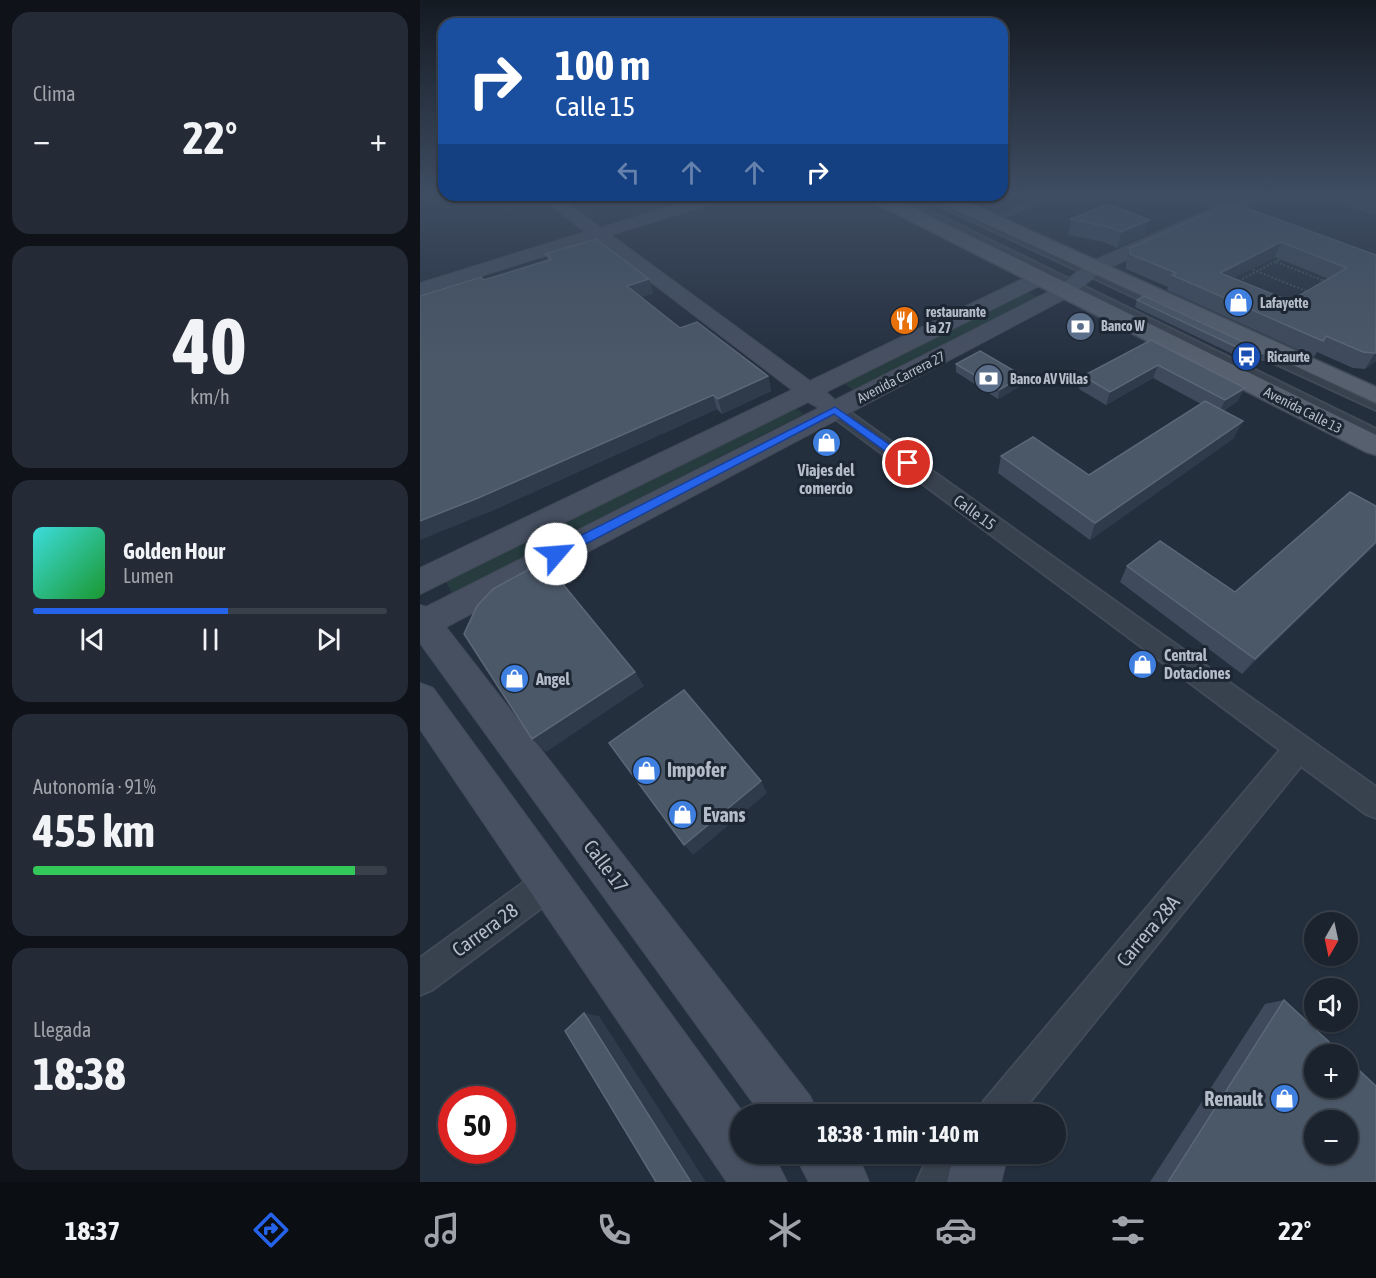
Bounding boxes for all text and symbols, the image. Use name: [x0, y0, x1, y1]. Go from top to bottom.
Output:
text: 100 m: [555, 41, 650, 89]
icon: right: [456, 42, 534, 120]
text: Clima: [33, 82, 76, 105]
text: Calle 15: [555, 91, 635, 122]
text: 22°: [183, 112, 237, 164]
text: −: [33, 120, 50, 158]
text: +: [370, 120, 387, 158]
icon: left: [612, 156, 645, 189]
icon: ahead: [675, 156, 708, 189]
icon: ahead: [738, 156, 771, 189]
icon: right: [801, 156, 834, 189]
shop icon: Lafayette: [1223, 287, 1255, 319]
place label: Lafayette: [1260, 295, 1309, 311]
text: 40: [173, 301, 247, 391]
restaurant icon: restaurante la 27: [889, 304, 921, 336]
place label: restaurante la 27: [926, 304, 986, 336]
bank icon: Banco W: [1064, 310, 1096, 342]
place label: Banco W: [1101, 318, 1146, 334]
bus stop icon: Ricaurte: [1230, 341, 1262, 373]
street label: Avenida Carrera 27: [854, 348, 948, 406]
place label: Ricaurte: [1267, 349, 1310, 365]
bank icon: Banco AV Villas: [973, 363, 1005, 395]
place label: Banco AV Villas: [1010, 371, 1088, 387]
street label: Avenida Calle 13: [1261, 383, 1345, 437]
text: km/h: [190, 385, 230, 408]
shop icon: Viajes del comercio: [810, 426, 842, 458]
pin: [882, 437, 933, 488]
icon: arrive: [891, 446, 924, 479]
place label: Viajes del comercio: [797, 461, 855, 497]
street label: Calle 15: [951, 491, 999, 533]
position arrow: [524, 522, 588, 586]
text: Golden Hour: [123, 538, 225, 564]
text: Lumen: [123, 564, 174, 587]
icon: previous: [76, 623, 109, 656]
icon: pause: [194, 623, 227, 656]
icon: next: [312, 623, 345, 656]
place label: Central Dotaciones: [1164, 646, 1231, 682]
shop icon: Central Dotaciones: [1127, 648, 1159, 680]
shop icon: Angel: [499, 663, 531, 695]
place label: Angel: [535, 670, 570, 688]
shop icon: Impofer: [630, 754, 662, 786]
place label: Impofer: [667, 758, 727, 781]
text: Autonomía · 91%: [33, 775, 156, 798]
shop icon: Evans: [666, 799, 698, 831]
place label: Evans: [703, 803, 746, 826]
text: 455 km: [33, 805, 155, 857]
street label: Calle 17: [579, 835, 633, 896]
street label: Carrera 28A: [1111, 890, 1184, 971]
street label: Carrera 28: [447, 898, 522, 961]
north arrow: [1304, 912, 1358, 966]
map controls: [1304, 912, 1358, 1164]
button: sound: [1304, 978, 1358, 1032]
text: Llegada: [33, 1018, 91, 1041]
button: +: [1304, 1044, 1358, 1098]
text: 18:38: [33, 1048, 126, 1100]
shop icon: Renault: [1268, 1083, 1300, 1115]
speed limit sign: 50: [438, 1086, 516, 1164]
place label: Renault: [1204, 1087, 1263, 1110]
button: −: [1304, 1110, 1358, 1164]
text: 18:38 · 1 min · 140 m: [817, 1121, 979, 1147]
icon: directions: [250, 1209, 292, 1251]
icon: music: [421, 1209, 463, 1251]
icon: phone: [593, 1209, 635, 1251]
icon: climate: [764, 1209, 806, 1251]
icon: car: [935, 1209, 977, 1251]
icon: filters: [1107, 1209, 1149, 1251]
text: 18:37: [65, 1215, 120, 1246]
text: 22°: [1278, 1215, 1311, 1246]

